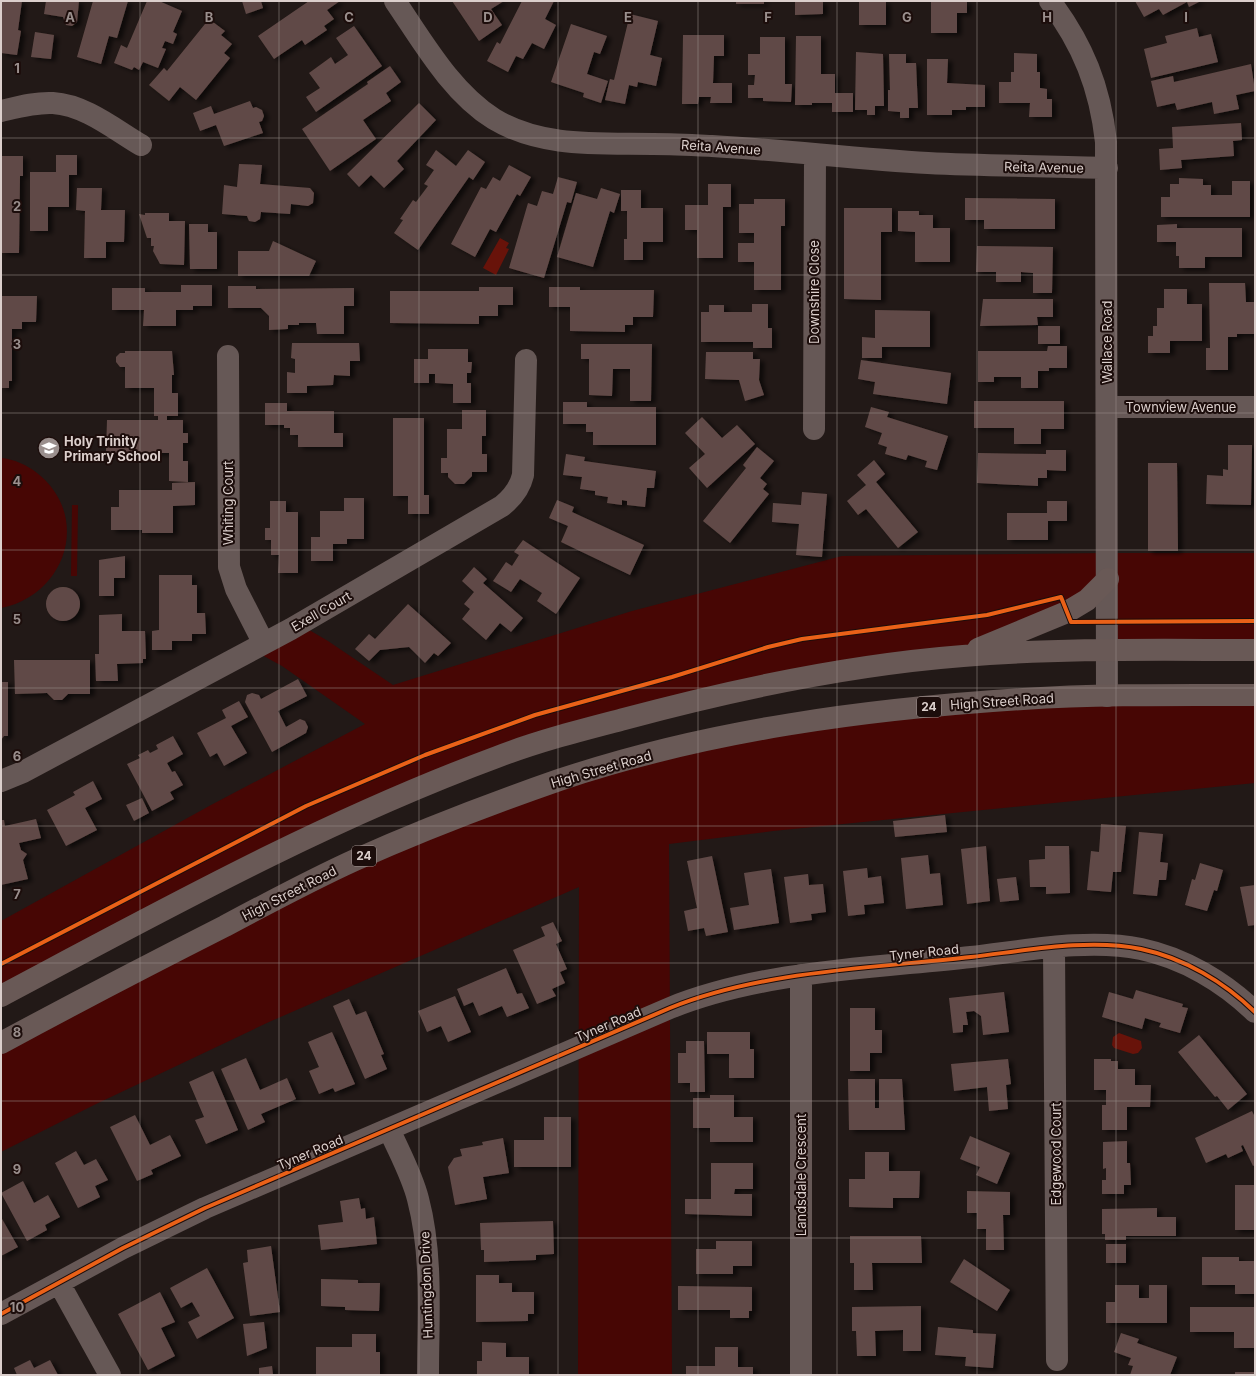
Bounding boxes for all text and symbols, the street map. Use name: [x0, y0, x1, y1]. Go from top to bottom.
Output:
text: A: [65, 9, 75, 25]
text: B: [205, 9, 214, 25]
text: C: [344, 9, 354, 25]
text: D: [483, 9, 493, 25]
text: E: [624, 9, 632, 25]
text: F: [764, 9, 772, 25]
text: G: [902, 9, 912, 25]
text: H: [1042, 9, 1052, 25]
text: I: [1184, 9, 1188, 25]
text: 1: [14, 60, 20, 76]
street label: Reita Avenue: [681, 136, 761, 158]
street label: Reita Avenue: [1004, 158, 1084, 176]
text: 2: [13, 198, 21, 214]
street label: Downshire Close: [806, 240, 822, 344]
street label: Wallace Road: [1099, 300, 1115, 384]
text: 3: [13, 336, 21, 352]
street label: Townview Avenue: [1126, 399, 1236, 415]
place label: Holy Trinity Primary School: [64, 433, 161, 464]
school or university icon: Holy Trinity Primary School: [36, 435, 62, 461]
street label: Whiting Court: [220, 461, 236, 545]
text: 4: [13, 473, 22, 489]
street label: Exell Court: [288, 587, 354, 635]
text: 5: [13, 611, 21, 627]
street label: High Street Road: [950, 689, 1054, 713]
road number: 24: [917, 697, 941, 717]
street label: High Street Road: [549, 747, 653, 791]
text: 6: [13, 748, 21, 764]
road number: 24: [352, 846, 376, 866]
street label: High Street Road: [239, 862, 339, 924]
text: 7: [13, 886, 21, 902]
street label: Tyner Road: [888, 940, 960, 964]
street label: Tyner Road: [573, 1003, 643, 1045]
text: 8: [13, 1024, 21, 1040]
street label: Edgewood Court: [1048, 1102, 1064, 1206]
street label: Landsdale Crescent: [793, 1114, 809, 1236]
street label: Tyner Road: [275, 1131, 345, 1173]
text: 9: [13, 1161, 21, 1177]
street label: Huntingdon Drive: [416, 1231, 436, 1339]
text: 10: [10, 1299, 24, 1315]

